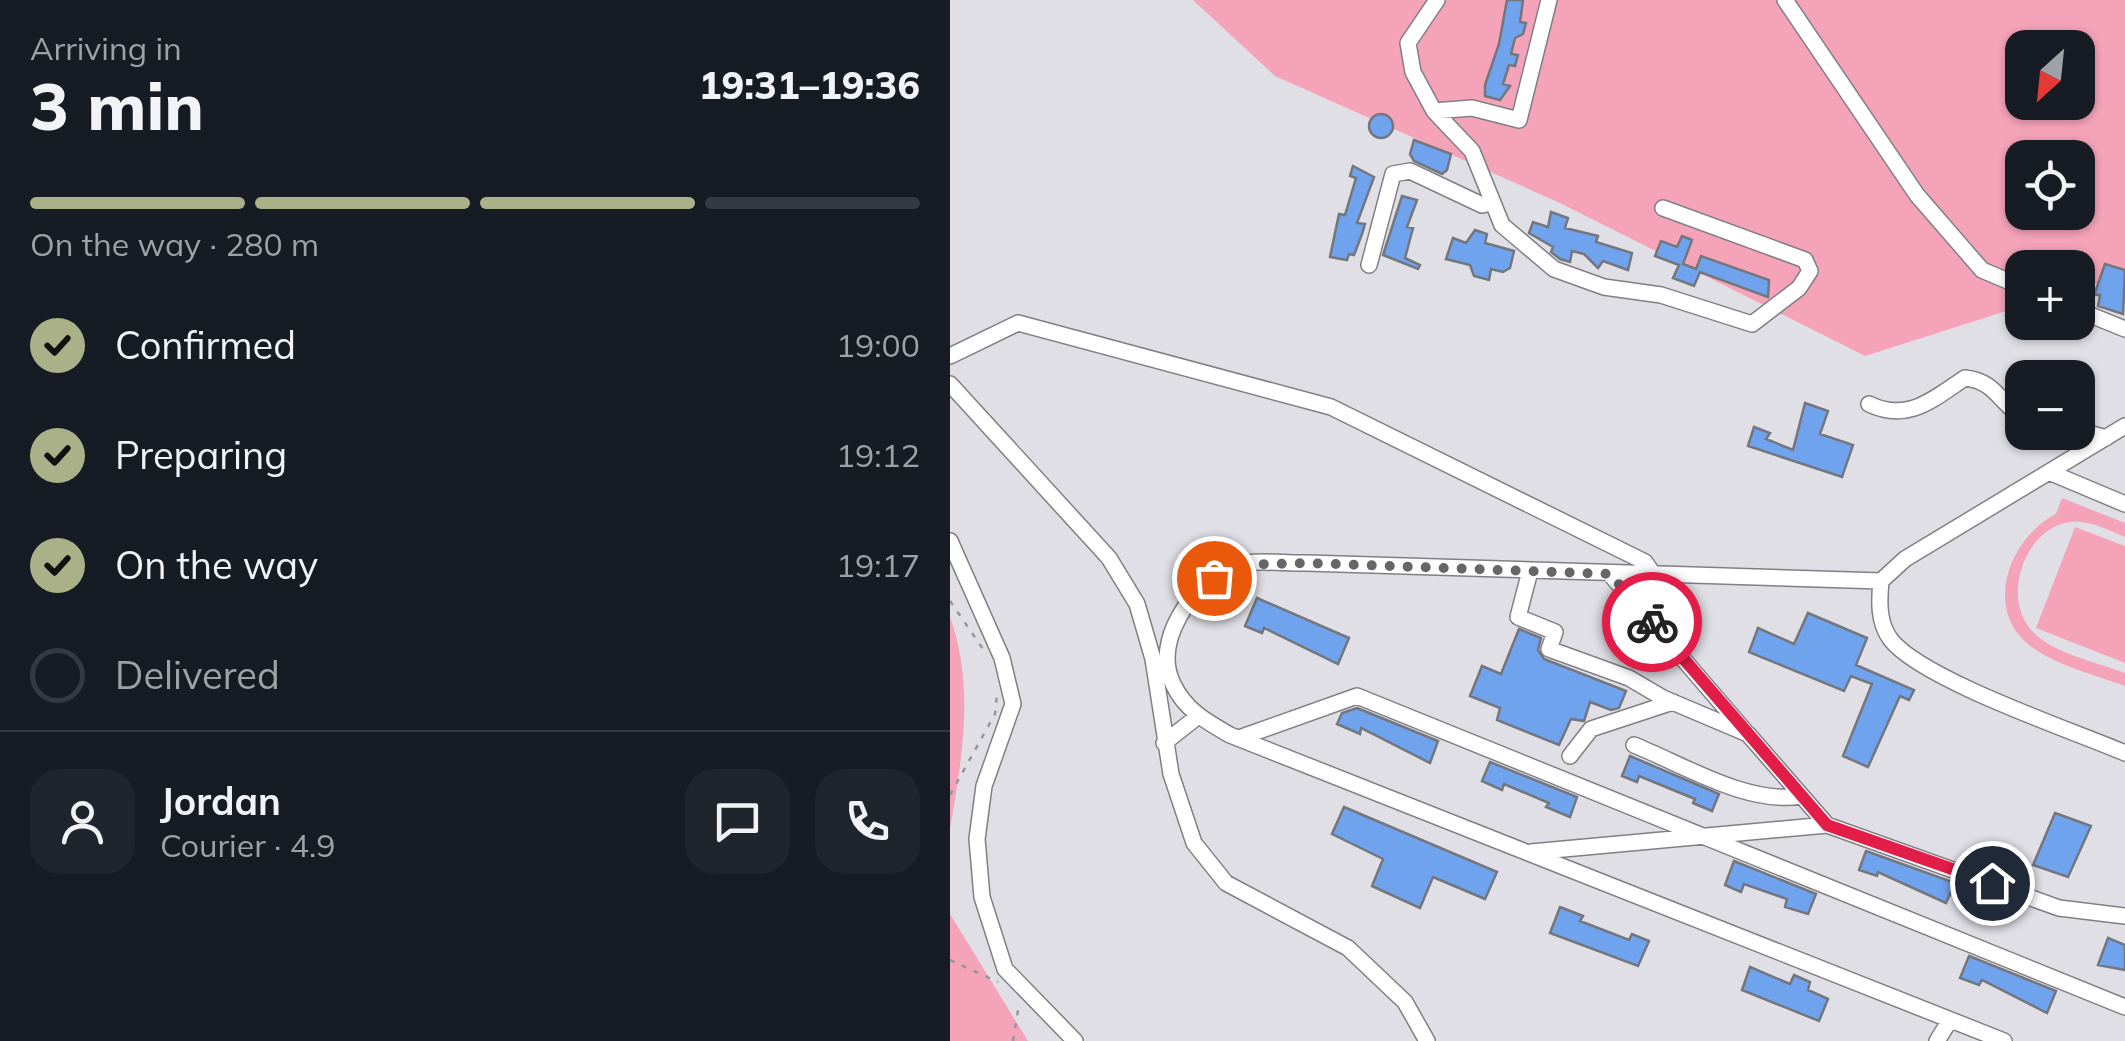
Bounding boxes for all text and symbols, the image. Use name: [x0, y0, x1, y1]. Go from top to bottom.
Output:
text: Arriving in: [30, 28, 182, 68]
north arrow: [2005, 30, 2095, 120]
map controls: [2005, 30, 2095, 450]
text: 19:31–19:36: [699, 61, 920, 109]
text: 3 min: [30, 65, 204, 146]
button: locate: [2005, 140, 2095, 230]
text: On the way · 280 m: [30, 224, 319, 264]
button: +: [2005, 250, 2095, 340]
icon: check: [30, 318, 85, 373]
text: Confirmed: [115, 321, 296, 369]
text: 19:00: [836, 325, 920, 365]
button: −: [2005, 360, 2095, 450]
icon: check: [30, 428, 85, 483]
text: Preparing: [115, 431, 287, 479]
text: 19:12: [836, 435, 920, 475]
pin: [1172, 536, 1257, 621]
icon: check: [30, 538, 85, 593]
text: On the way: [115, 541, 318, 589]
text: 19:17: [836, 545, 920, 585]
icon: bag: [1187, 551, 1242, 606]
courier: [1602, 572, 1702, 672]
icon: bike: [1625, 595, 1680, 650]
text: Delivered: [115, 651, 280, 699]
button: person: [30, 769, 135, 874]
button: chat: [685, 769, 790, 874]
button: phone: [815, 769, 920, 874]
text: Jordan: [160, 777, 281, 825]
text: Courier · 4.9: [160, 825, 336, 865]
pin: [1950, 841, 2035, 926]
icon: home: [1965, 856, 2020, 911]

